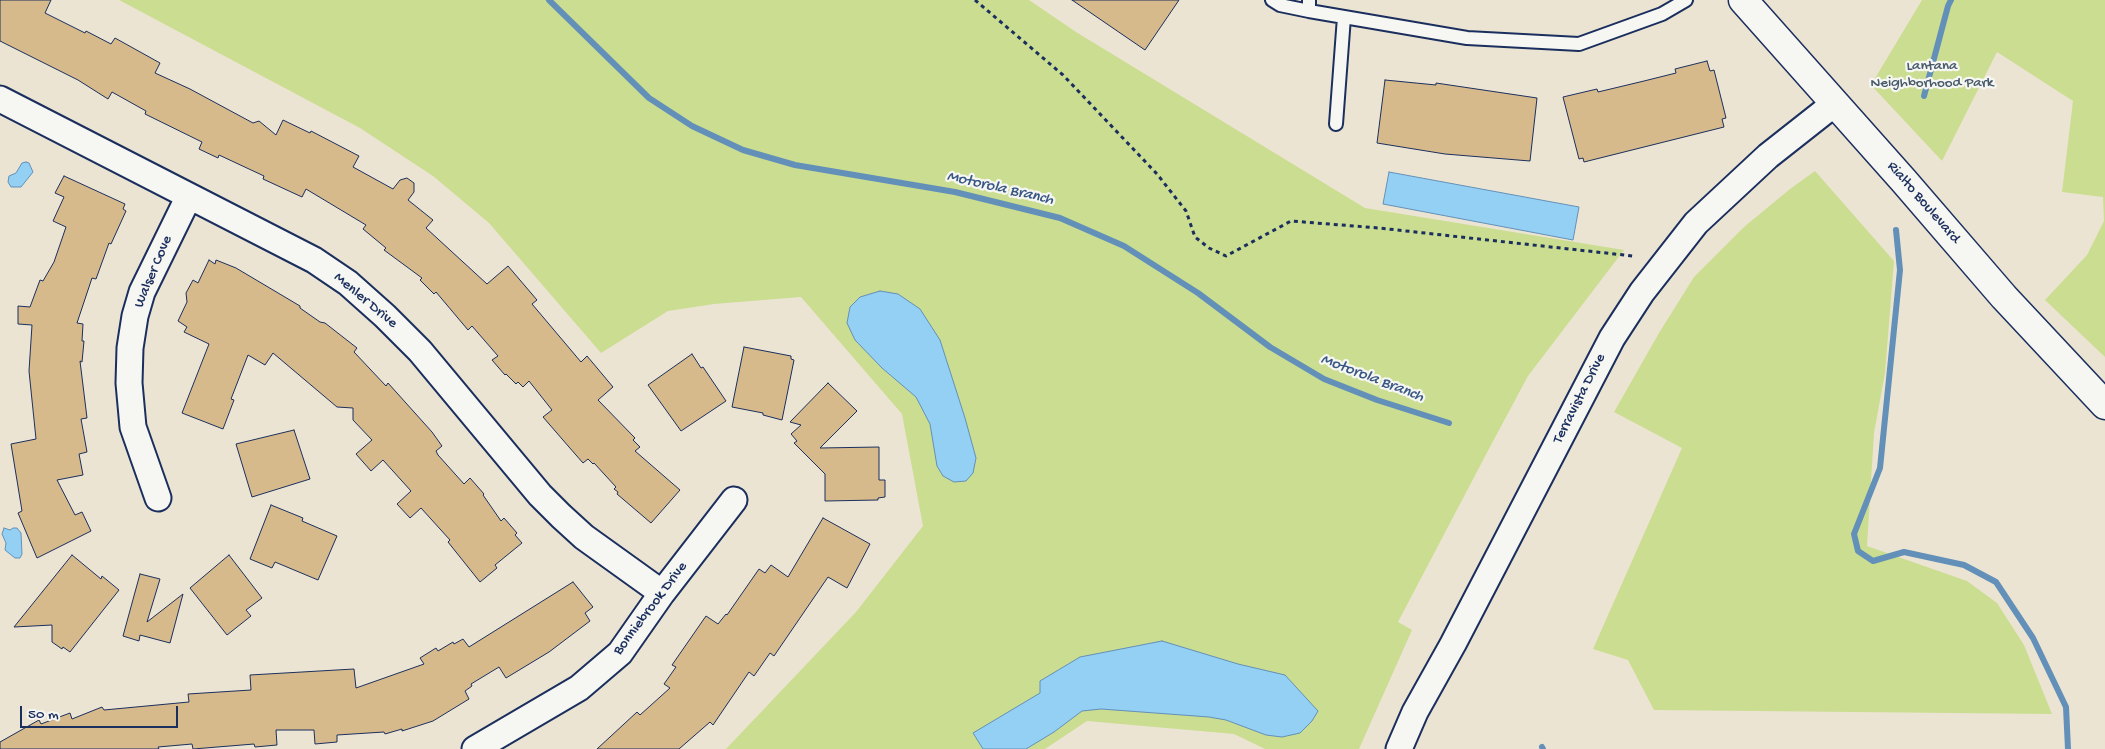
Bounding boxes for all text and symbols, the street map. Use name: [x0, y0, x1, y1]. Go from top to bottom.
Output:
park label: Lantana Neighborhood Park: [1871, 58, 1993, 93]
street label: Rialto Boulevard: [1882, 158, 1964, 248]
water label: Motorola Branch: [945, 167, 1055, 211]
street label: Walser Cove: [131, 233, 177, 311]
street label: Menler Drive: [329, 269, 401, 333]
water label: Motorola Branch: [1318, 351, 1426, 407]
street label: Terravista Drive: [1550, 351, 1610, 447]
street label: Bonniebrook Drive: [610, 559, 692, 659]
scale bar: [22, 696, 180, 728]
text: 50 m: [28, 706, 59, 724]

